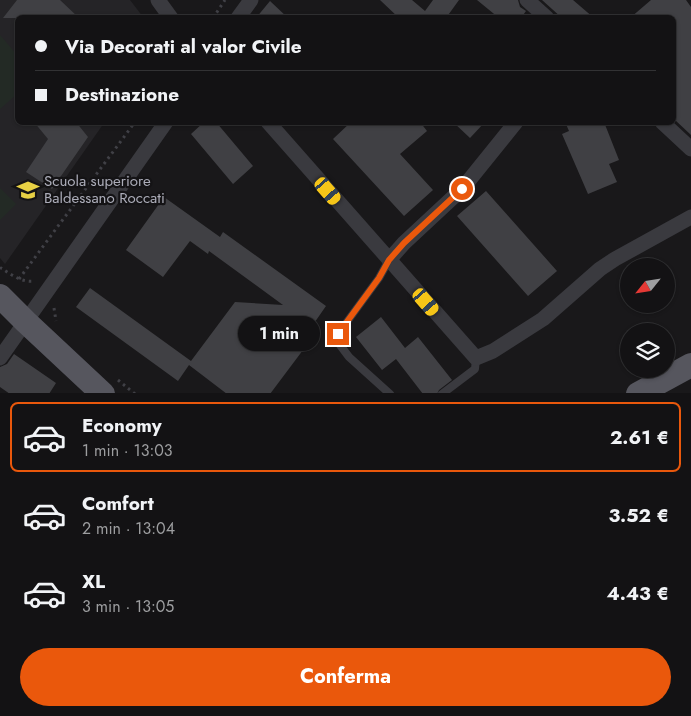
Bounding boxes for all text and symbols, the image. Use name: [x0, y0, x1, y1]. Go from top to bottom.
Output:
text: Via Decorati al valor Civile: [65, 33, 302, 60]
text: Destinazione: [65, 81, 179, 108]
place label: Scuola superiore Baldessano Roccati: [44, 170, 165, 209]
car: [312, 175, 343, 207]
school or university icon: Scuola superiore Baldessano Roccati: [15, 177, 41, 203]
route start: [451, 178, 473, 200]
north arrow: [620, 258, 675, 312]
map controls: [620, 258, 675, 378]
car: [410, 286, 441, 318]
callout: 1 min: [238, 316, 320, 352]
text: 1 min: [259, 322, 299, 345]
route end: [327, 323, 349, 345]
button: layers: [620, 323, 675, 378]
text: Economy: [82, 412, 162, 439]
icon: car: [22, 415, 67, 460]
text: 2.61 €: [610, 424, 669, 451]
text: 1 min · 13:03: [82, 439, 173, 462]
text: Comfort: [82, 490, 154, 517]
icon: car: [22, 493, 67, 538]
text: 3.52 €: [609, 502, 669, 529]
text: 2 min · 13:04: [82, 517, 175, 540]
text: XL: [82, 568, 105, 595]
icon: car: [22, 571, 67, 616]
text: 4.43 €: [606, 580, 669, 607]
text: 3 min · 13:05: [82, 595, 174, 618]
button: Conferma: [20, 648, 671, 706]

